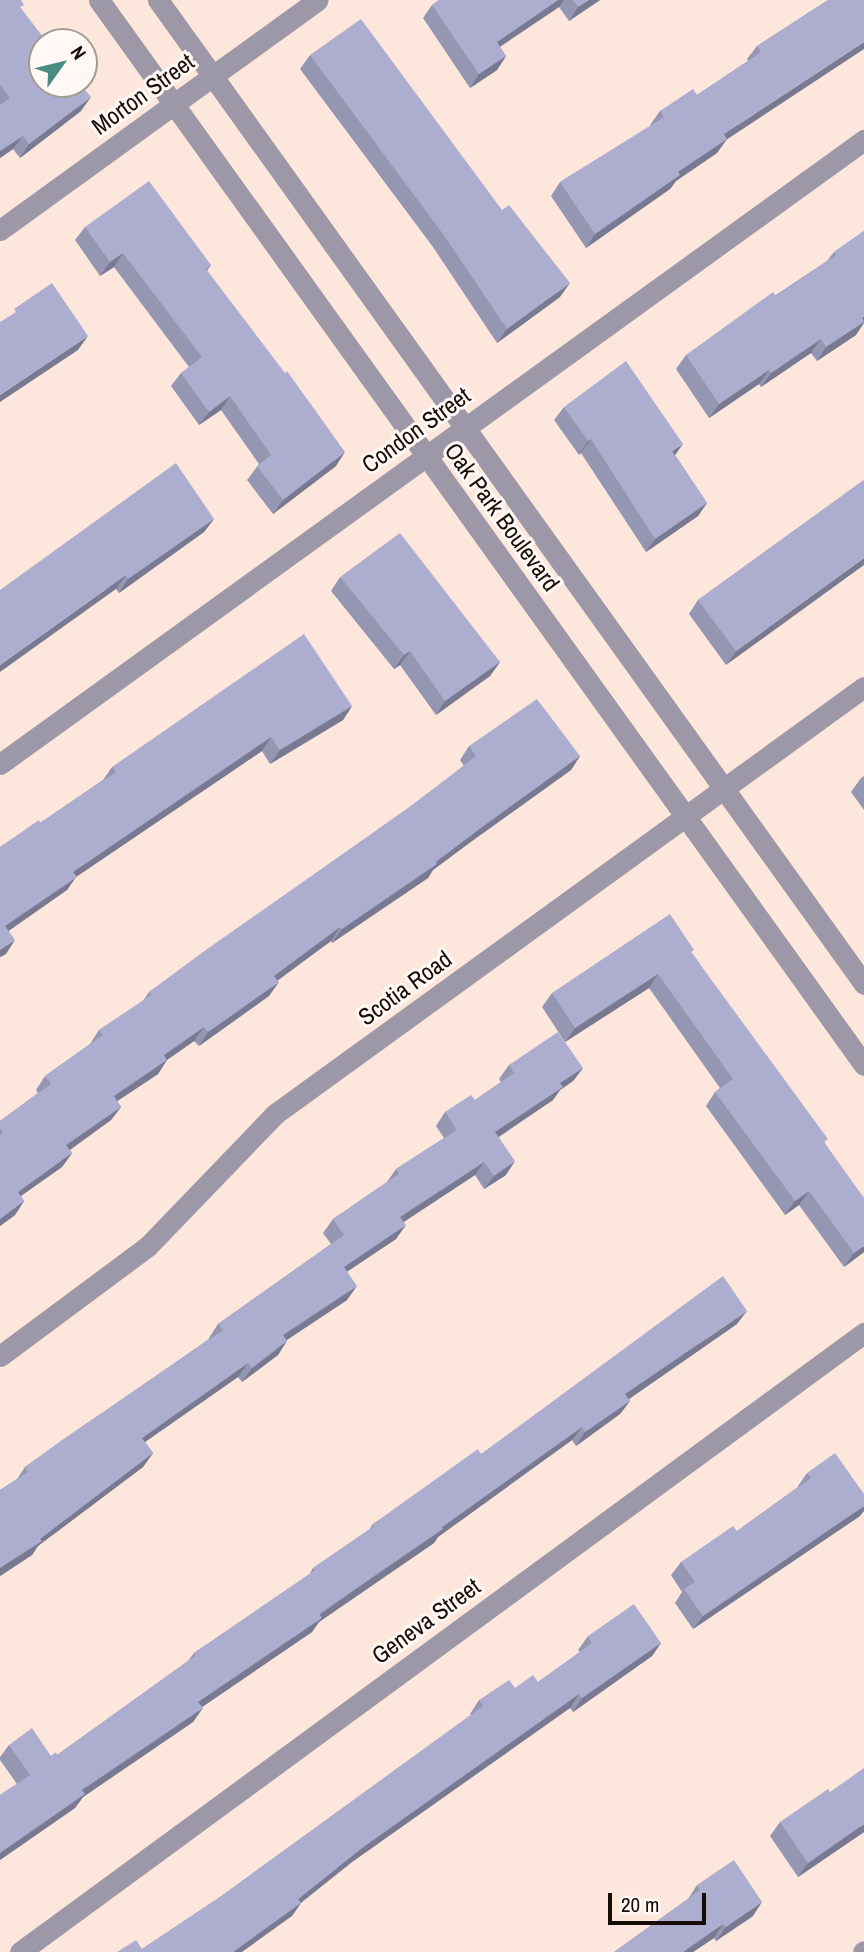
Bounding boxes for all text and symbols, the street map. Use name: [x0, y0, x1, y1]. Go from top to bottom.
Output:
north arrow: [28, 28, 98, 98]
text: N: [65, 40, 93, 64]
street label: Morton Street: [86, 47, 200, 141]
street label: Condon Street: [356, 381, 476, 479]
street label: Oak Park Boulevard: [439, 437, 565, 597]
street label: Scotia Road: [353, 945, 457, 1031]
street label: Geneva Street: [366, 1572, 486, 1670]
scale bar: [612, 1878, 710, 1922]
text: 20 m: [621, 1890, 659, 1919]

